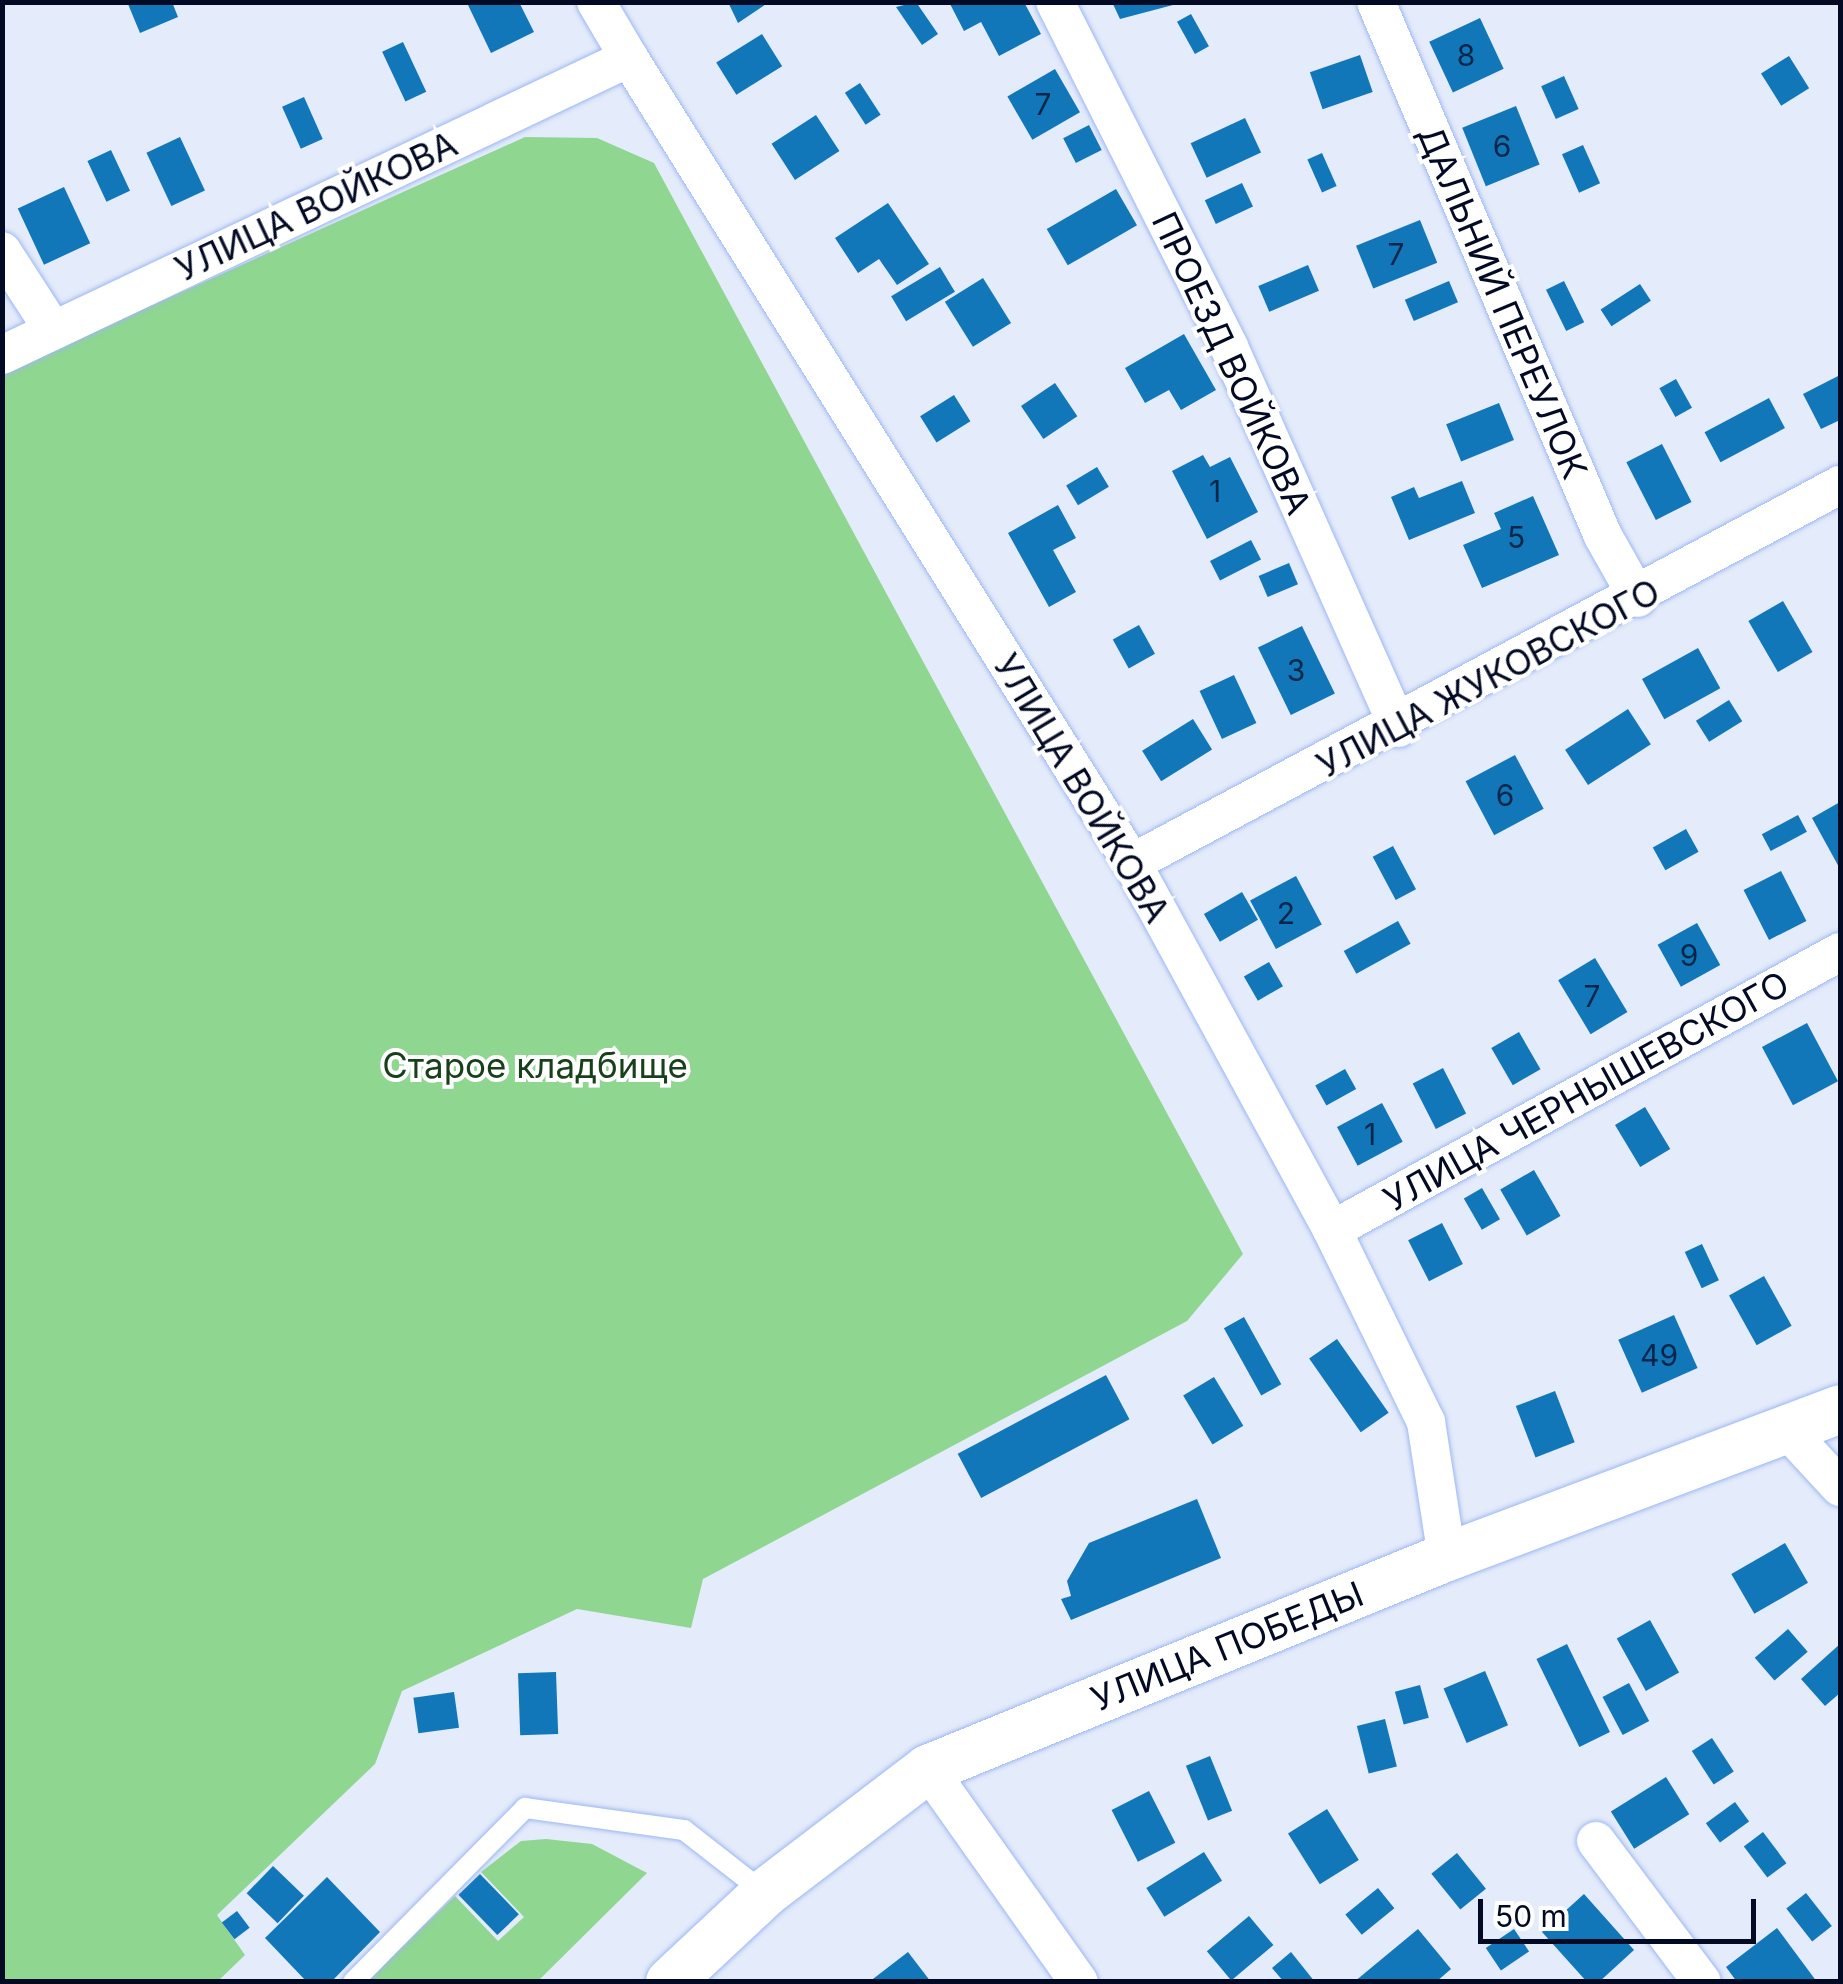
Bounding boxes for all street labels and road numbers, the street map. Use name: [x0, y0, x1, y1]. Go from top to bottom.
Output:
street label: ДАЛЬНИЙ ПЕРЕУЛОК: [1410, 119, 1596, 485]
street label: УЛИЦА ВОЙКОВА: [168, 122, 464, 290]
street label: ПРОЕЗД ВОЙКОВА: [1144, 205, 1320, 521]
street label: УЛИЦА ЖУКОВСКОГО: [1310, 570, 1666, 786]
street label: УЛИЦА ВОЙКОВА: [985, 646, 1179, 930]
street label: УЛИЦА ЧЕРНЫШЕВСКОГО: [1376, 962, 1796, 1220]
street label: УЛИЦА ПОБЕДЫ: [1085, 1572, 1369, 1720]

